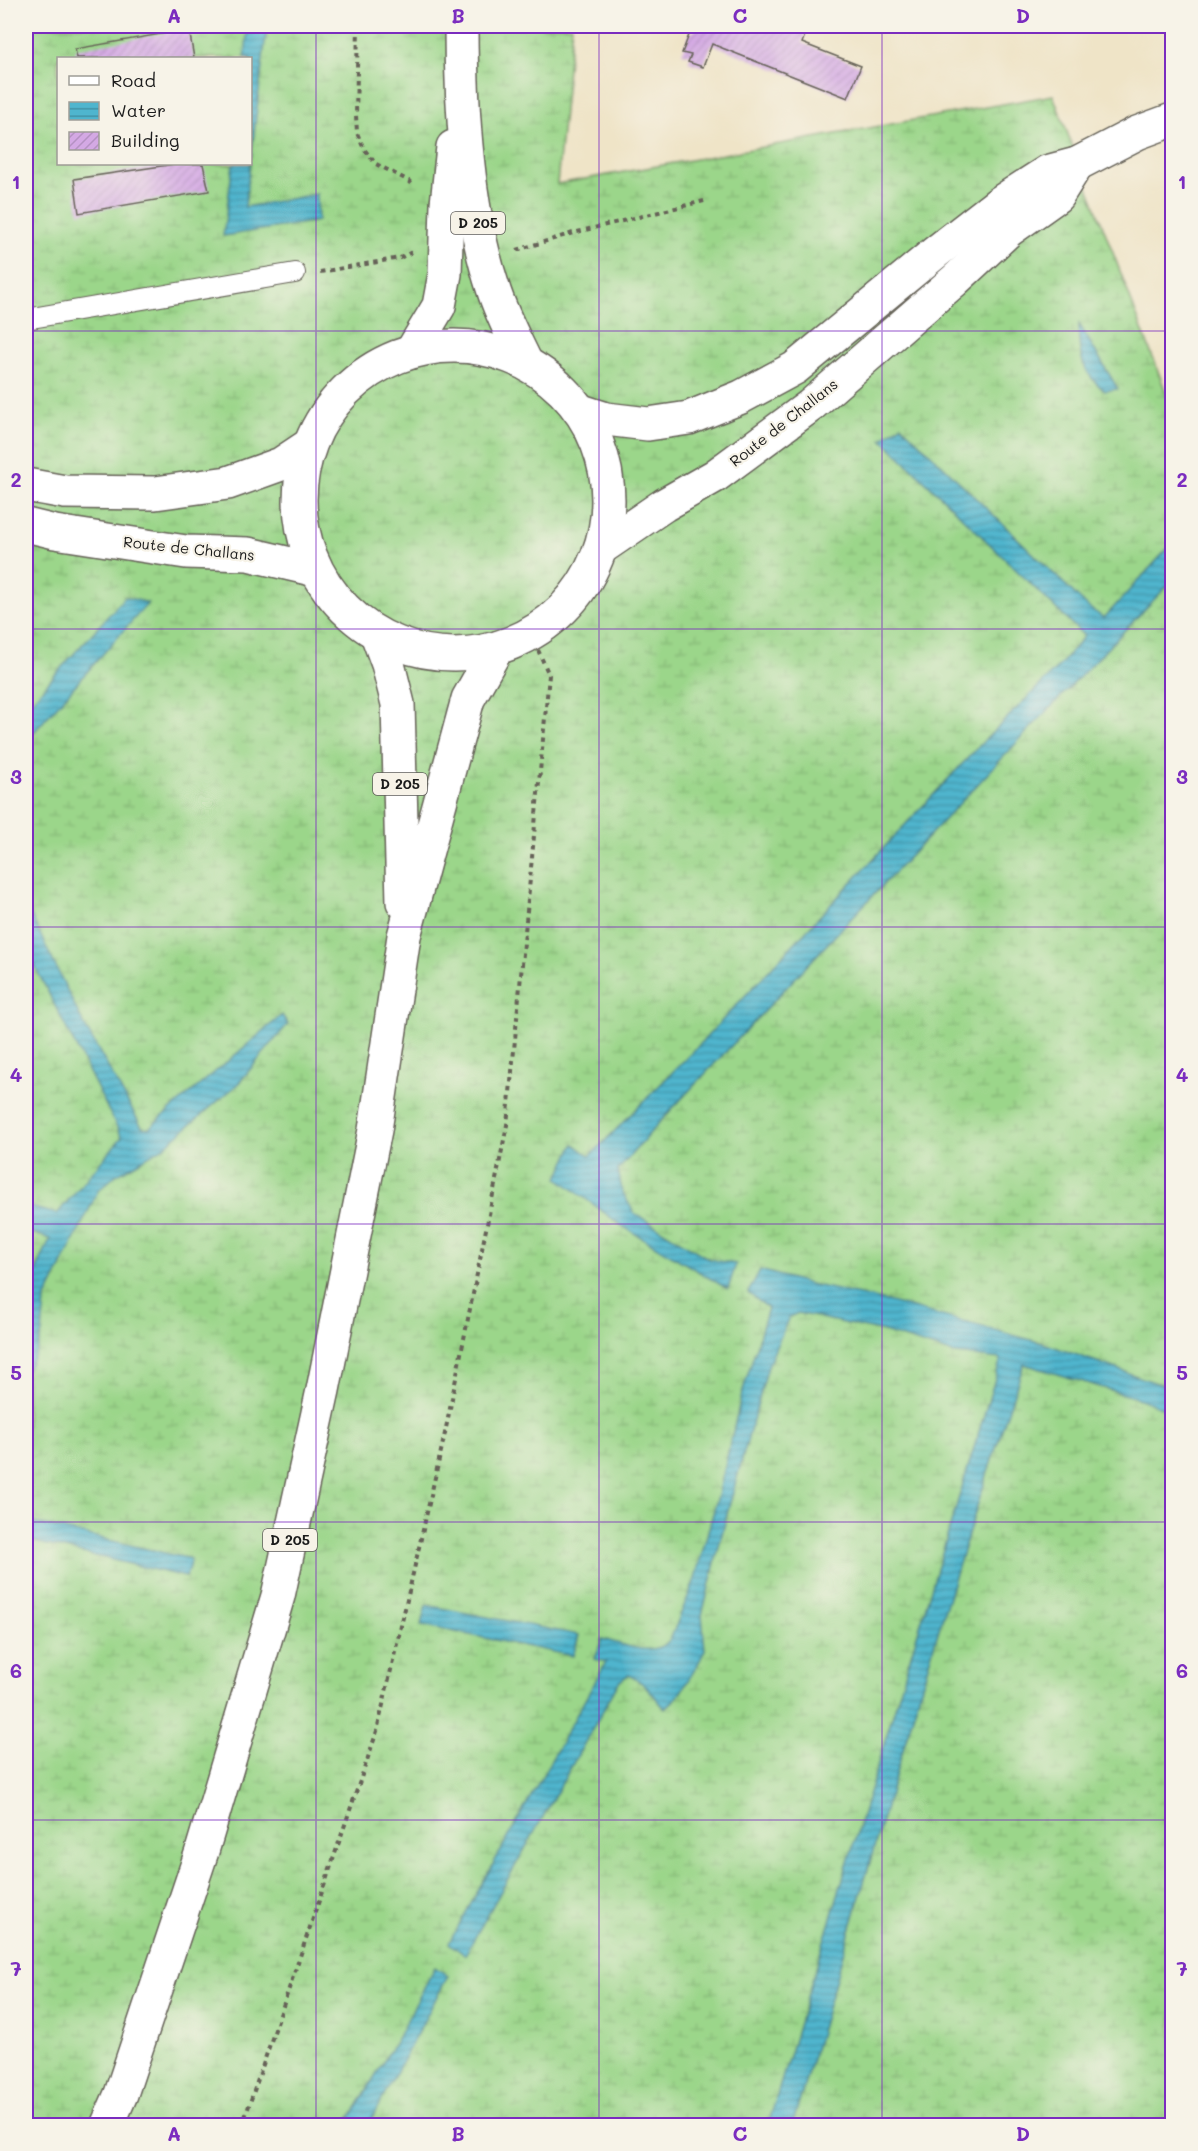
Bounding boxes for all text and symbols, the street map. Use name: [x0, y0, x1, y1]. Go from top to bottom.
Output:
text: A: [167, 2, 181, 28]
text: B: [451, 2, 465, 28]
text: C: [733, 2, 748, 28]
text: D: [1016, 2, 1030, 28]
legend: [57, 57, 252, 165]
text: Road: [111, 68, 156, 92]
text: Water: [111, 98, 166, 122]
text: Building: [111, 128, 179, 152]
text: 1: [12, 168, 20, 194]
text: 1: [1178, 168, 1186, 194]
road number: D 205: [451, 212, 505, 234]
street label: Route de Challans: [725, 374, 842, 471]
text: 2: [10, 466, 22, 492]
text: 2: [1176, 466, 1188, 492]
street label: Route de Challans: [122, 531, 256, 565]
text: 3: [10, 763, 22, 789]
text: 3: [1176, 763, 1188, 789]
road number: D 205: [373, 773, 427, 795]
text: 4: [10, 1061, 23, 1087]
text: 4: [1176, 1061, 1189, 1087]
text: 5: [10, 1359, 22, 1385]
text: 5: [1176, 1359, 1188, 1385]
road number: D 205: [263, 1529, 317, 1551]
text: 6: [10, 1657, 22, 1683]
text: 6: [1176, 1657, 1188, 1683]
text: 7: [10, 1955, 22, 1981]
text: 7: [1176, 1955, 1188, 1981]
text: A: [167, 2120, 181, 2146]
text: B: [451, 2120, 465, 2146]
text: C: [733, 2120, 748, 2146]
text: D: [1016, 2120, 1030, 2146]

